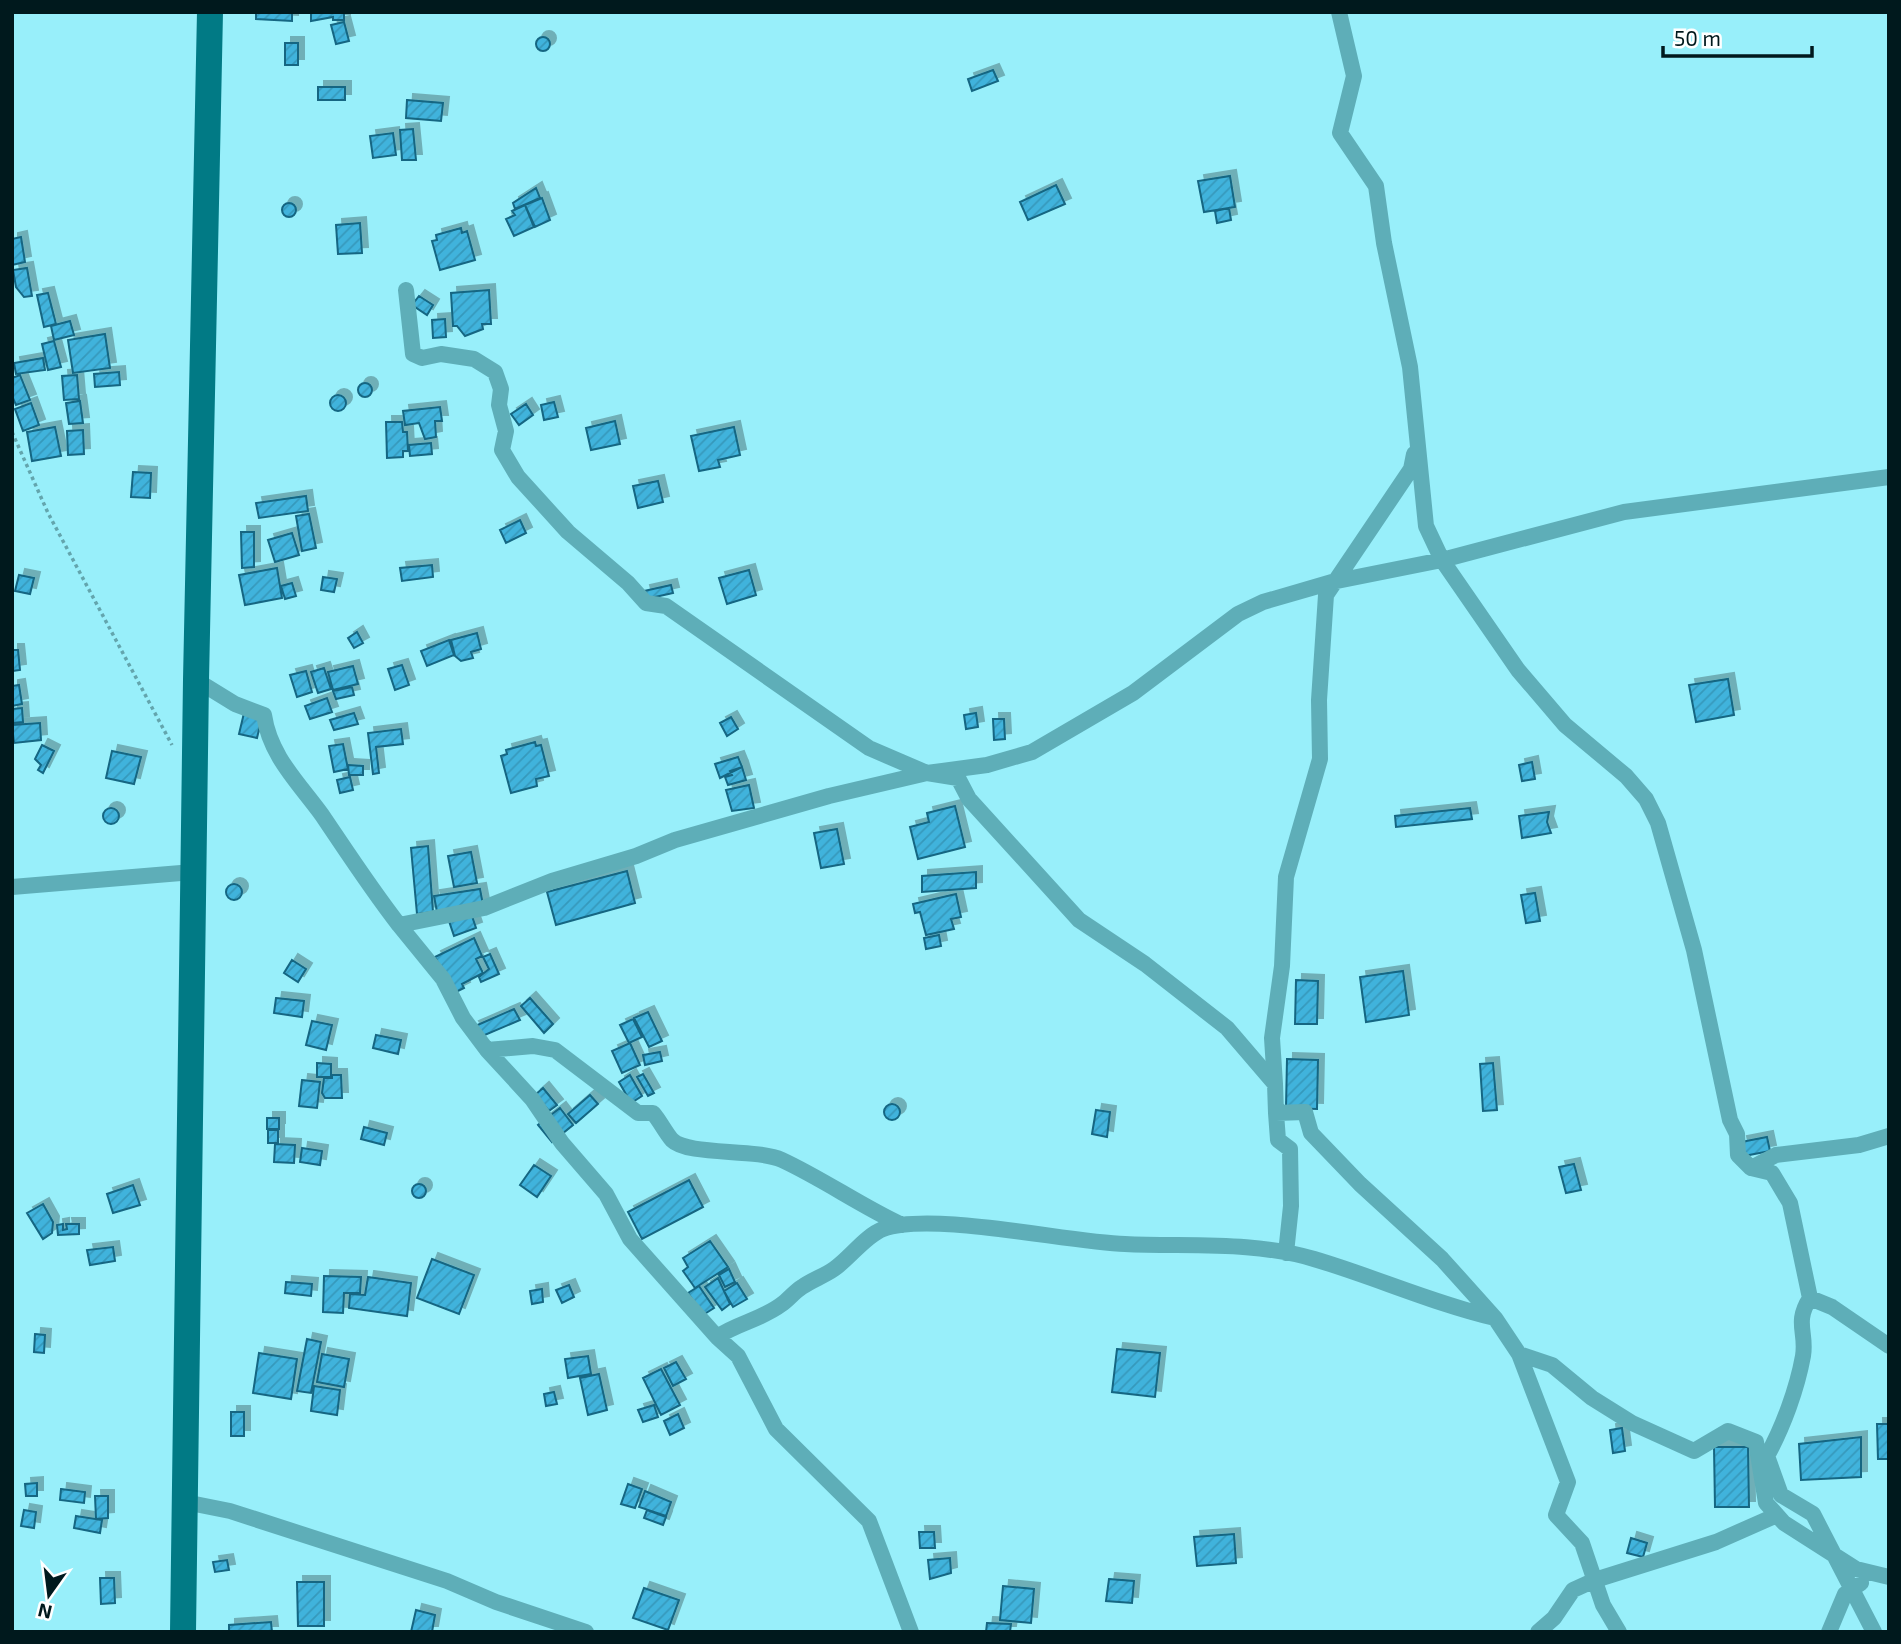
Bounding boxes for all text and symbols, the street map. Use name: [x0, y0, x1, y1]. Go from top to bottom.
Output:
scale bar: [1663, 14, 1812, 58]
text: 50 m: [1674, 25, 1721, 50]
north arrow: [14, 1560, 84, 1630]
text: N: [35, 1599, 54, 1625]

